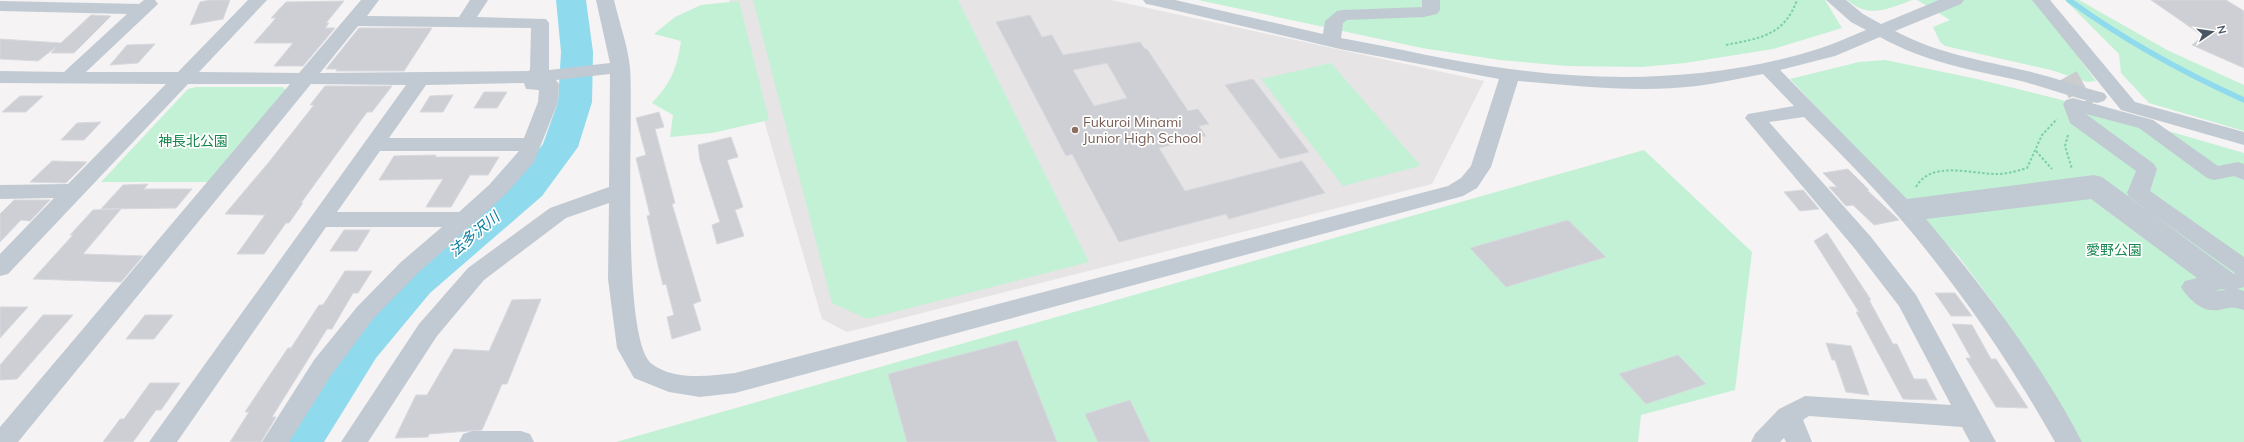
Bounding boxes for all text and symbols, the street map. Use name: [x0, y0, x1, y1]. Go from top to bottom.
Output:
north arrow: [2192, 12, 2232, 52]
text: N: [2214, 24, 2229, 35]
place label: Fukuroi Minami Junior High School: [1083, 113, 1201, 147]
marker: Fukuroi Minami Junior High School: [1070, 125, 1080, 135]
park label: 神長北公園: [158, 132, 228, 150]
water label: 法多沢川: [445, 206, 505, 261]
park label: 愛野公園: [2086, 241, 2142, 259]

